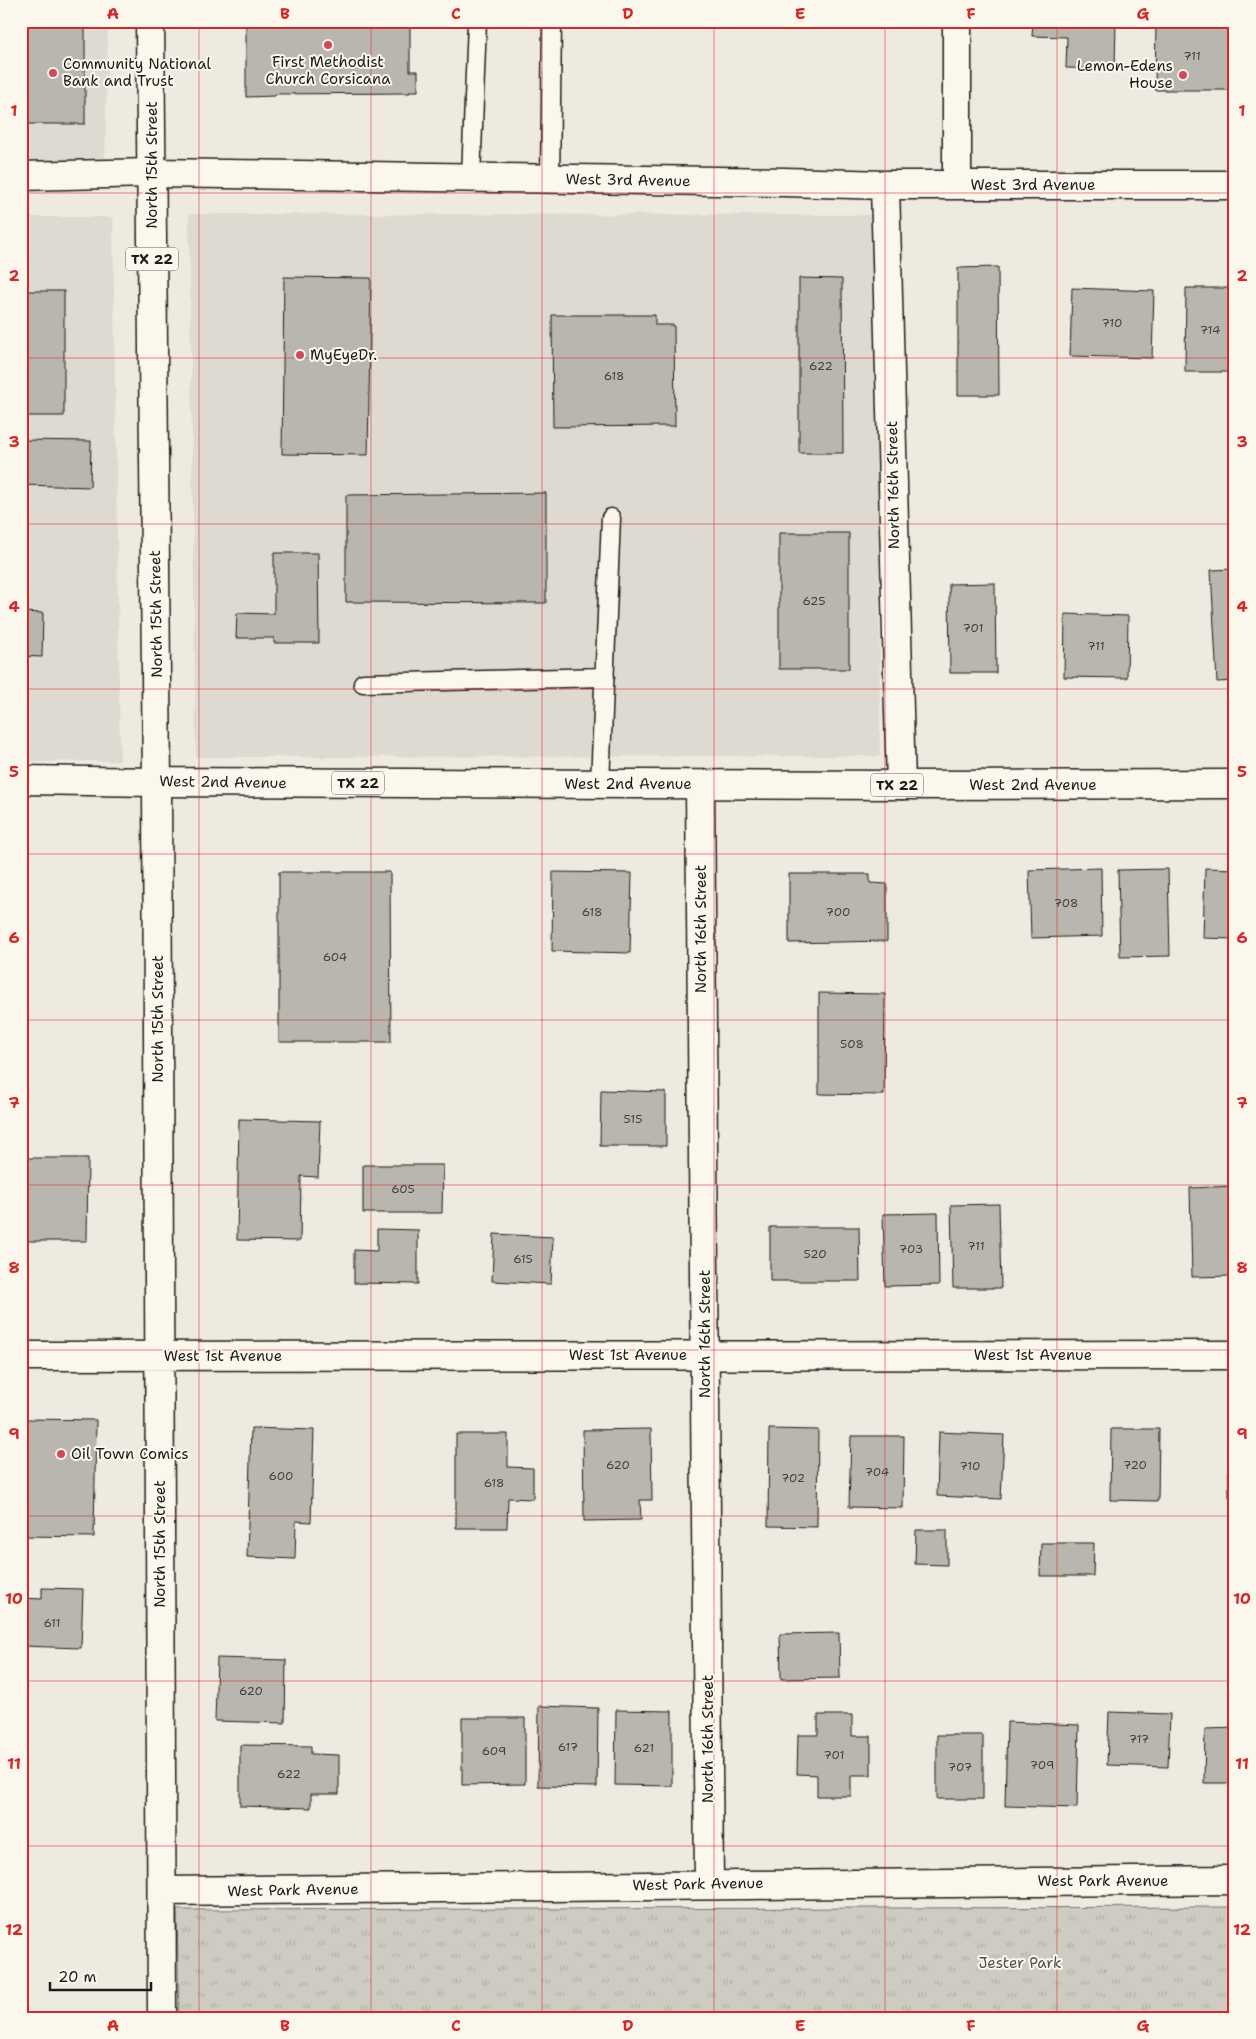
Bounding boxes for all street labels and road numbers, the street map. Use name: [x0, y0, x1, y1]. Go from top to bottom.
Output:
street label: North 15th Street: [142, 101, 162, 229]
street label: West 3rd Avenue: [565, 169, 691, 191]
street label: West 3rd Avenue: [970, 175, 1096, 195]
road number: TX 22: [126, 248, 178, 270]
street label: North 16th Street: [882, 421, 904, 549]
street label: North 15th Street: [145, 550, 167, 678]
street label: West 2nd Avenue: [159, 771, 287, 793]
road number: TX 22: [332, 771, 384, 794]
street label: West 2nd Avenue: [564, 774, 692, 794]
road number: TX 22: [871, 774, 923, 796]
street label: West 2nd Avenue: [969, 775, 1097, 795]
street label: North 16th Street: [691, 865, 711, 993]
street label: North 15th Street: [148, 955, 168, 1083]
street label: North 16th Street: [695, 1270, 715, 1398]
street label: West 1st Avenue: [569, 1345, 687, 1365]
street label: West 1st Avenue: [974, 1345, 1092, 1365]
street label: West 1st Avenue: [164, 1346, 282, 1366]
street label: North 15th Street: [150, 1480, 170, 1608]
street label: North 16th Street: [698, 1675, 718, 1803]
street label: West Park Avenue: [1037, 1871, 1169, 1891]
street label: West Park Avenue: [632, 1873, 764, 1895]
street label: West Park Avenue: [227, 1879, 359, 1901]

